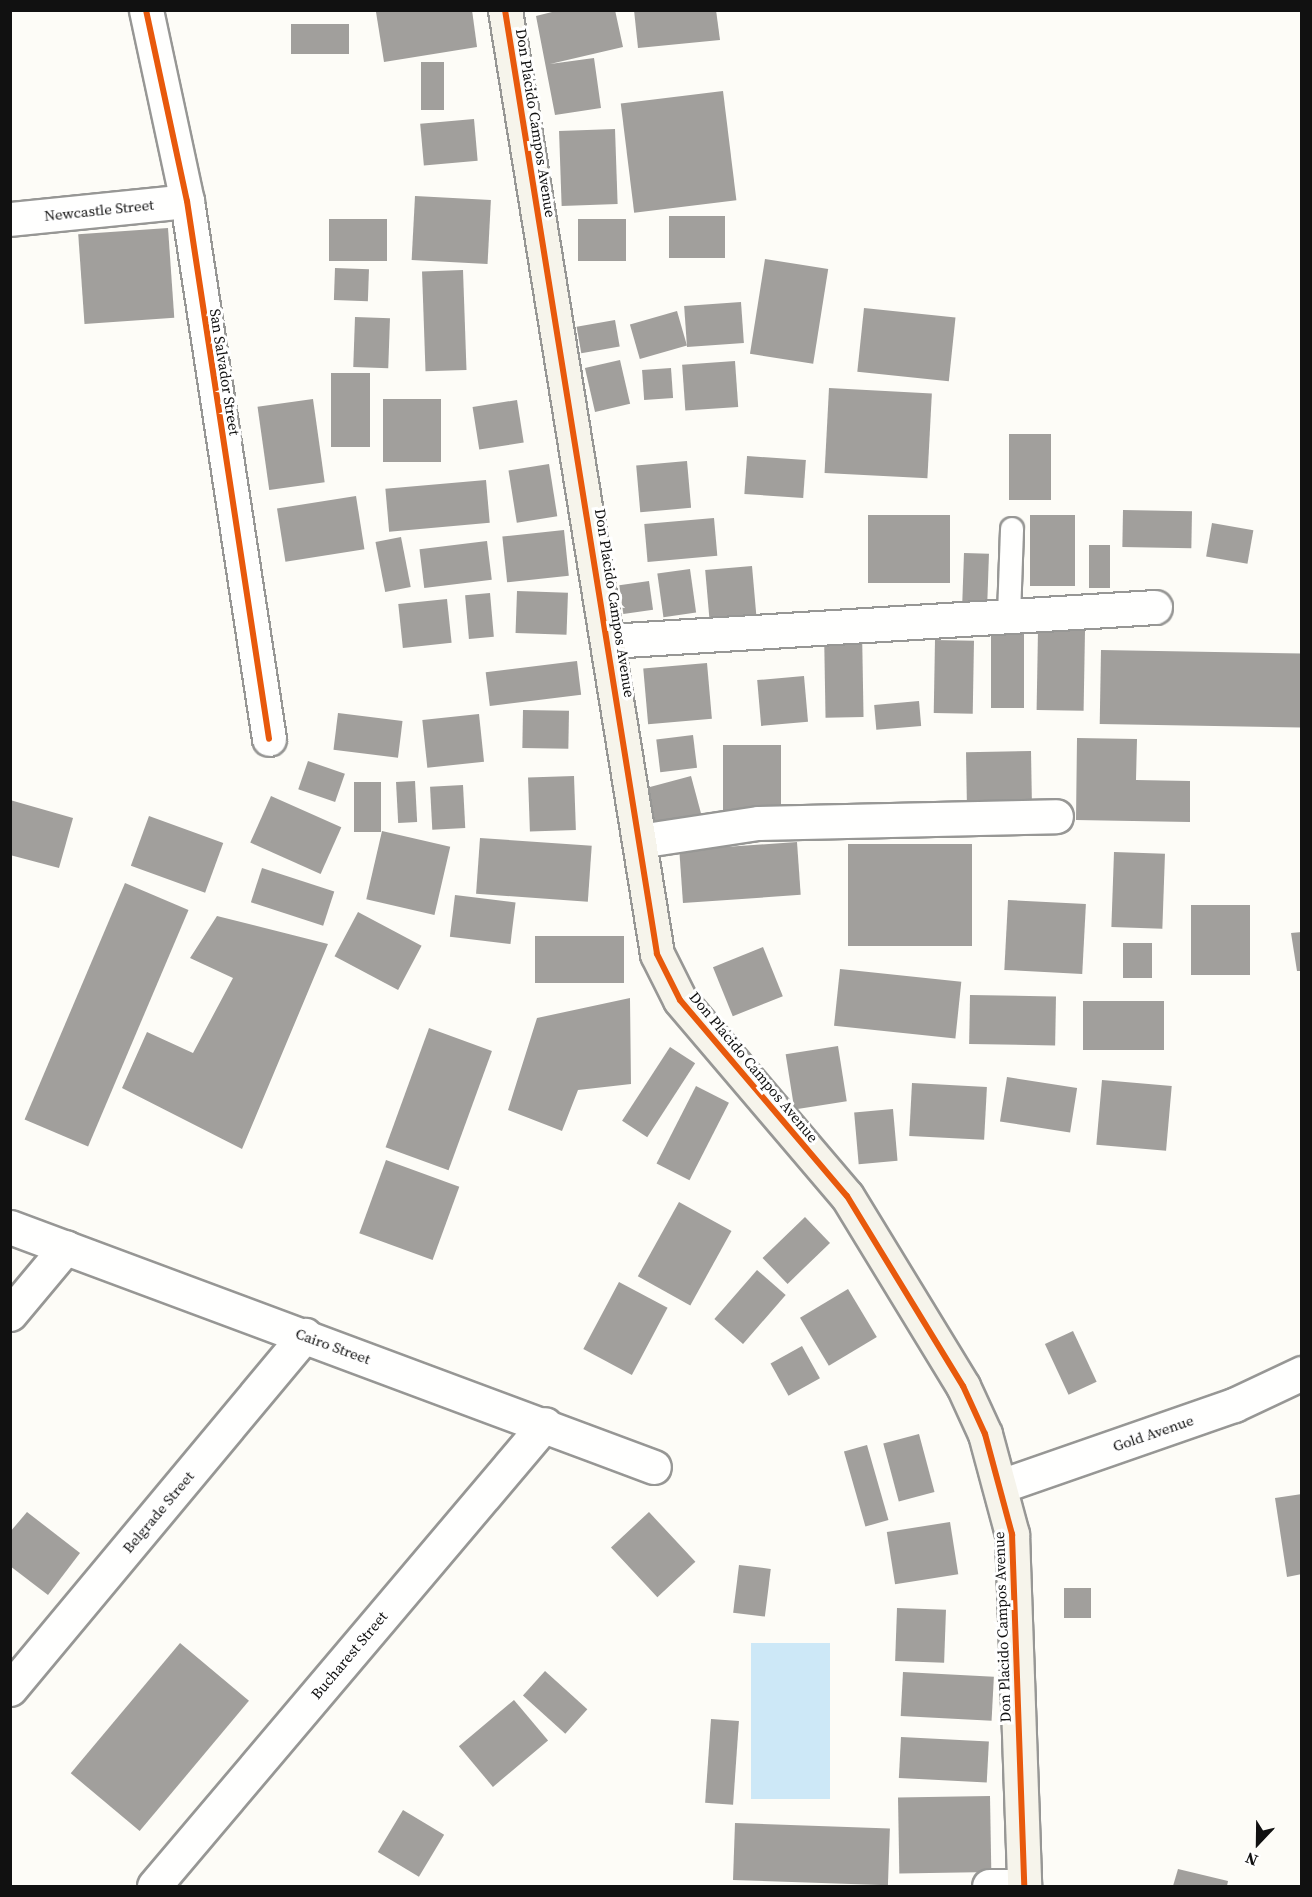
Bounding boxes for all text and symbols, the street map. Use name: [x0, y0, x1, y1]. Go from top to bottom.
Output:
street label: Don Placido Campos Avenue: [512, 27, 560, 219]
street label: Newcastle Street: [43, 195, 155, 225]
street label: San Salvador Street: [206, 307, 244, 437]
street label: Don Placido Campos Avenue: [591, 507, 639, 699]
street label: Don Placido Campos Avenue: [686, 988, 822, 1146]
street label: Cairo Street: [293, 1324, 373, 1368]
street label: Gold Avenue: [1110, 1411, 1196, 1455]
street label: Belgrade Street: [119, 1467, 197, 1557]
street label: Don Placido Campos Avenue: [990, 1531, 1014, 1723]
street label: Bucharest Street: [307, 1607, 391, 1703]
north arrow: [1228, 1813, 1288, 1873]
text: N: [1242, 1847, 1261, 1872]

